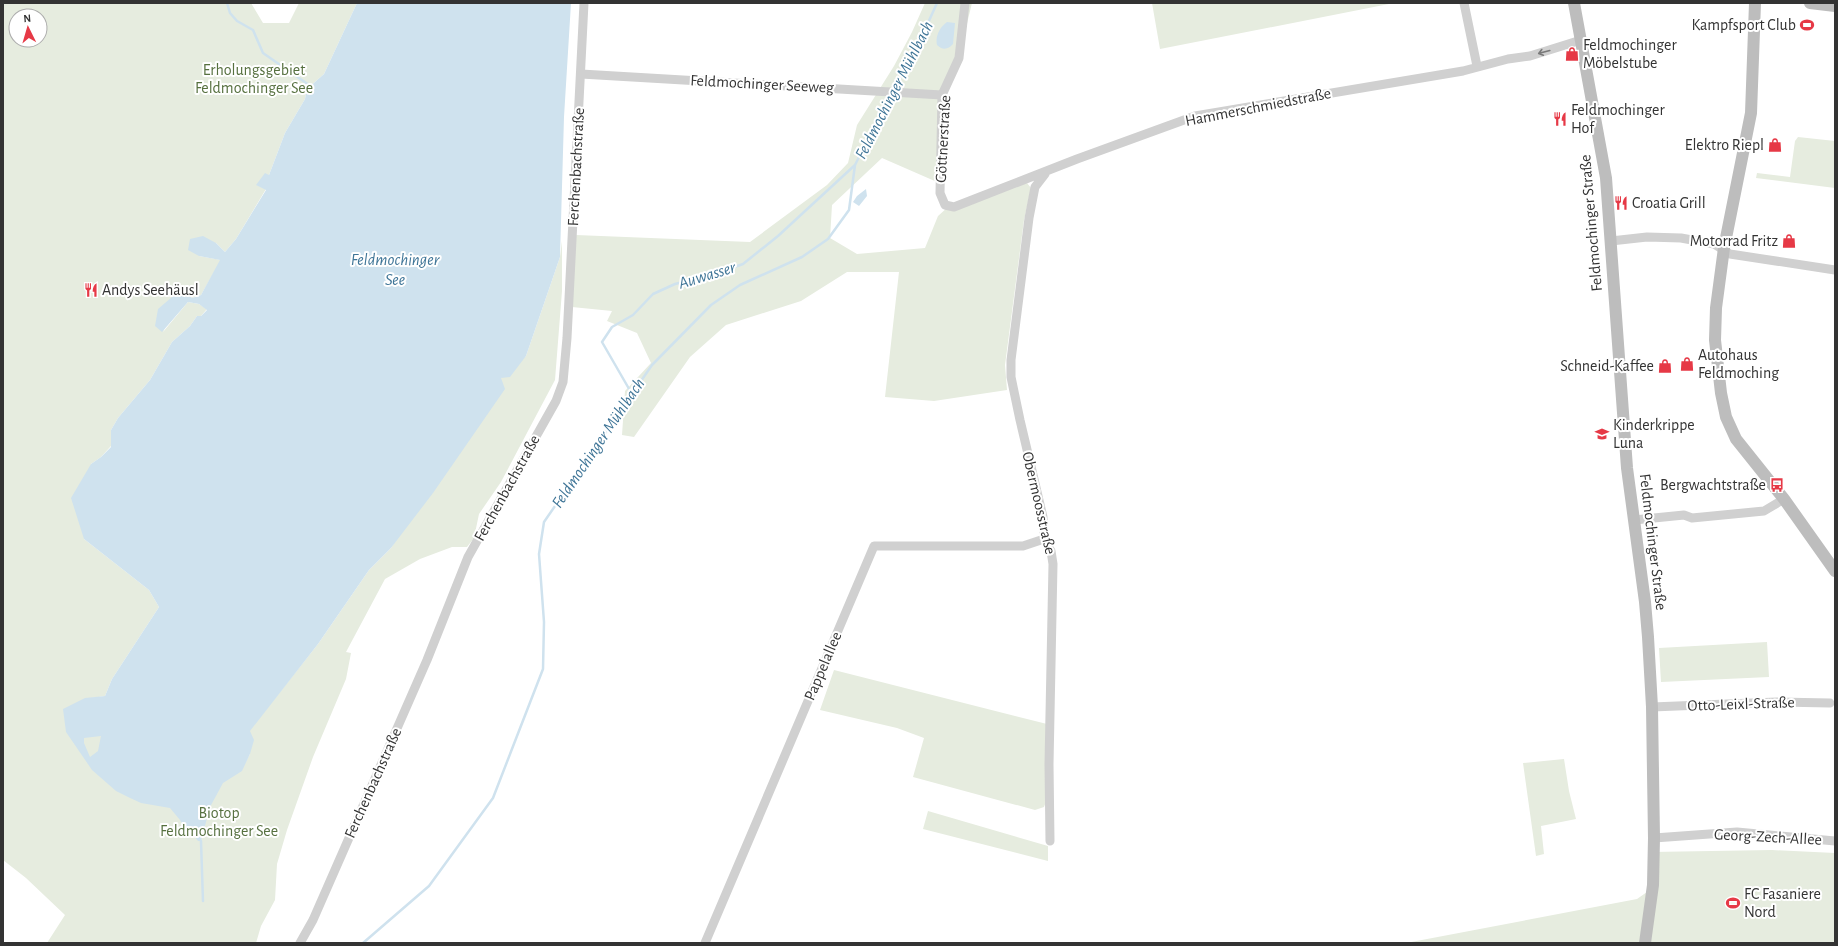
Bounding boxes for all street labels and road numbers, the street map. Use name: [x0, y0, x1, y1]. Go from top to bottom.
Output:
street label: Feldmochinger Seeweg: [690, 72, 834, 96]
street label: Hammerschmiedstraße: [1184, 85, 1332, 129]
street label: Göttnerstraße: [933, 95, 953, 183]
street label: Ferchenbachstraße: [565, 107, 587, 227]
street label: Feldmochinger Straße: [1577, 154, 1605, 292]
street label: Ferchenbachstraße: [471, 432, 543, 544]
street label: Obermoosstraße: [1019, 450, 1059, 556]
street label: Feldmochinger Straße: [1637, 473, 1669, 611]
street label: Pappelallee: [801, 629, 845, 703]
street label: Otto-Leixl-Straße: [1687, 694, 1795, 714]
street label: Ferchenbachstraße: [342, 725, 404, 841]
street label: Georg-Zech-Allee: [1714, 826, 1822, 848]

